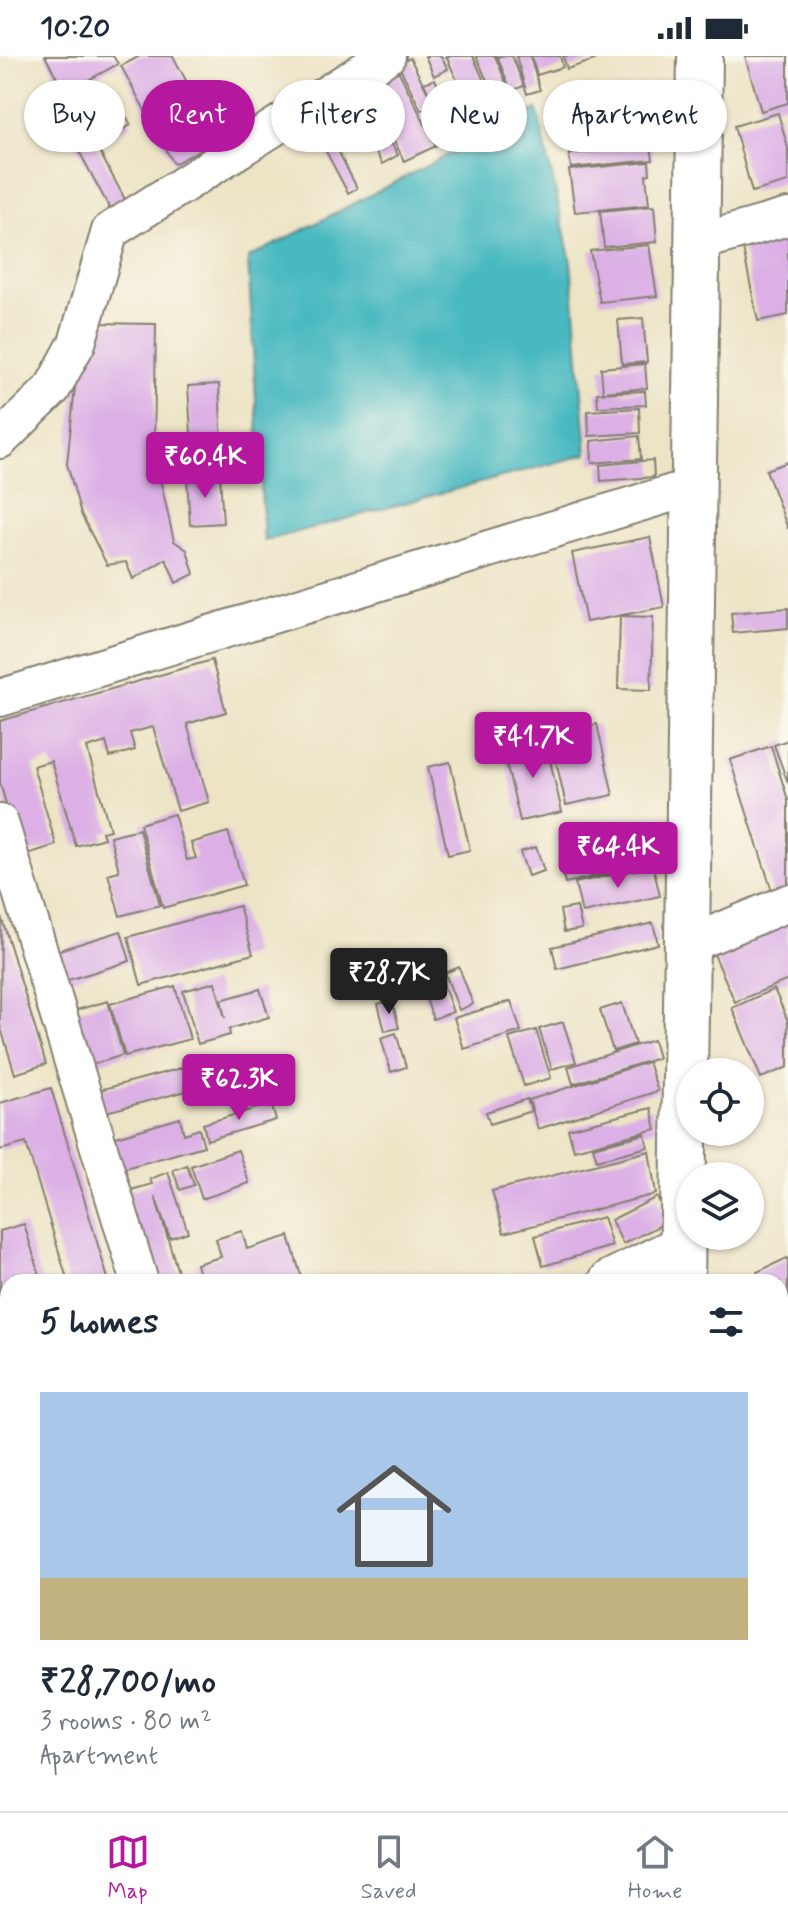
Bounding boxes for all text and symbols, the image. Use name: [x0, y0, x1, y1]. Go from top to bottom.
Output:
text: 10:20: [40, 9, 110, 48]
chip: Buy: [24, 80, 125, 152]
chip: Rent: [141, 80, 255, 152]
chip: Filters: [271, 80, 405, 152]
chip: New: [421, 80, 527, 152]
chip: Apartment: [543, 80, 727, 152]
pin: ₹60.4K: [140, 432, 270, 500]
text: ₹60.4K: [164, 441, 246, 475]
pin: ₹41.7K: [468, 712, 598, 780]
text: ₹41.7K: [493, 721, 573, 755]
pin: ₹64.4K: [553, 822, 683, 890]
text: ₹64.4K: [577, 831, 659, 865]
pin: ₹28.7K: [324, 948, 454, 1016]
text: ₹28.7K: [348, 957, 430, 991]
pin: ₹62.3K: [174, 1054, 304, 1122]
map controls: [676, 1058, 764, 1250]
button: locate: [676, 1058, 764, 1146]
text: ₹62.3K: [200, 1063, 278, 1097]
button: layers: [676, 1162, 764, 1250]
text: 5 homes: [40, 1300, 158, 1345]
icon: filters: [704, 1300, 748, 1344]
icon: home: [322, 1444, 466, 1588]
text: ₹28,700/mo: [40, 1660, 216, 1705]
text: 3 rooms · 80 m²: [40, 1705, 212, 1739]
text: Apartment: [40, 1739, 158, 1773]
tab: Map: [106, 1830, 150, 1906]
tab: Saved: [361, 1830, 416, 1906]
tab: Home: [628, 1830, 682, 1906]

